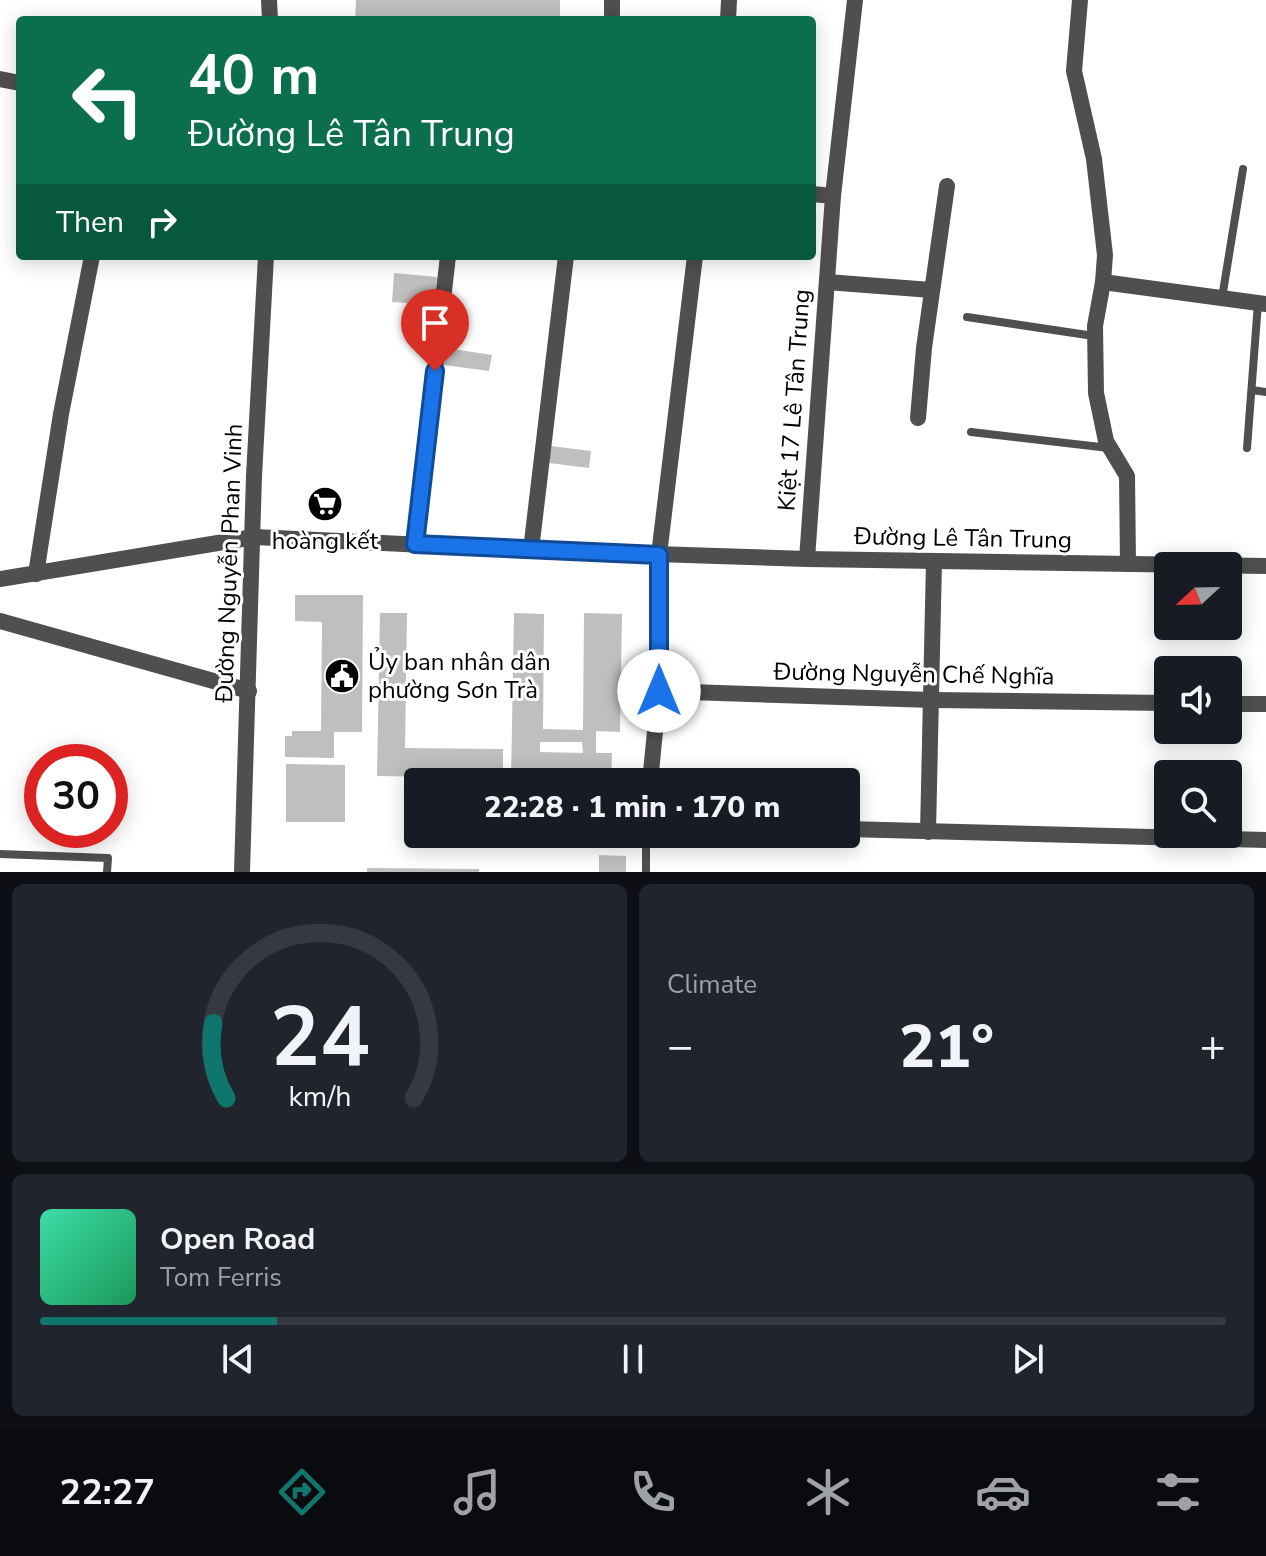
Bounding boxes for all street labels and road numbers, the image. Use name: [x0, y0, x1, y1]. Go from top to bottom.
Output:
street label: Kiệt 17 Lê Tân Trung: [770, 288, 818, 512]
street label: Đường Nguyễn Phan Vinh: [208, 423, 250, 704]
street label: Đường Lê Tân Trung: [853, 520, 1072, 556]
street label: Đường Nguyễn Chế Nghĩa: [772, 656, 1055, 692]

